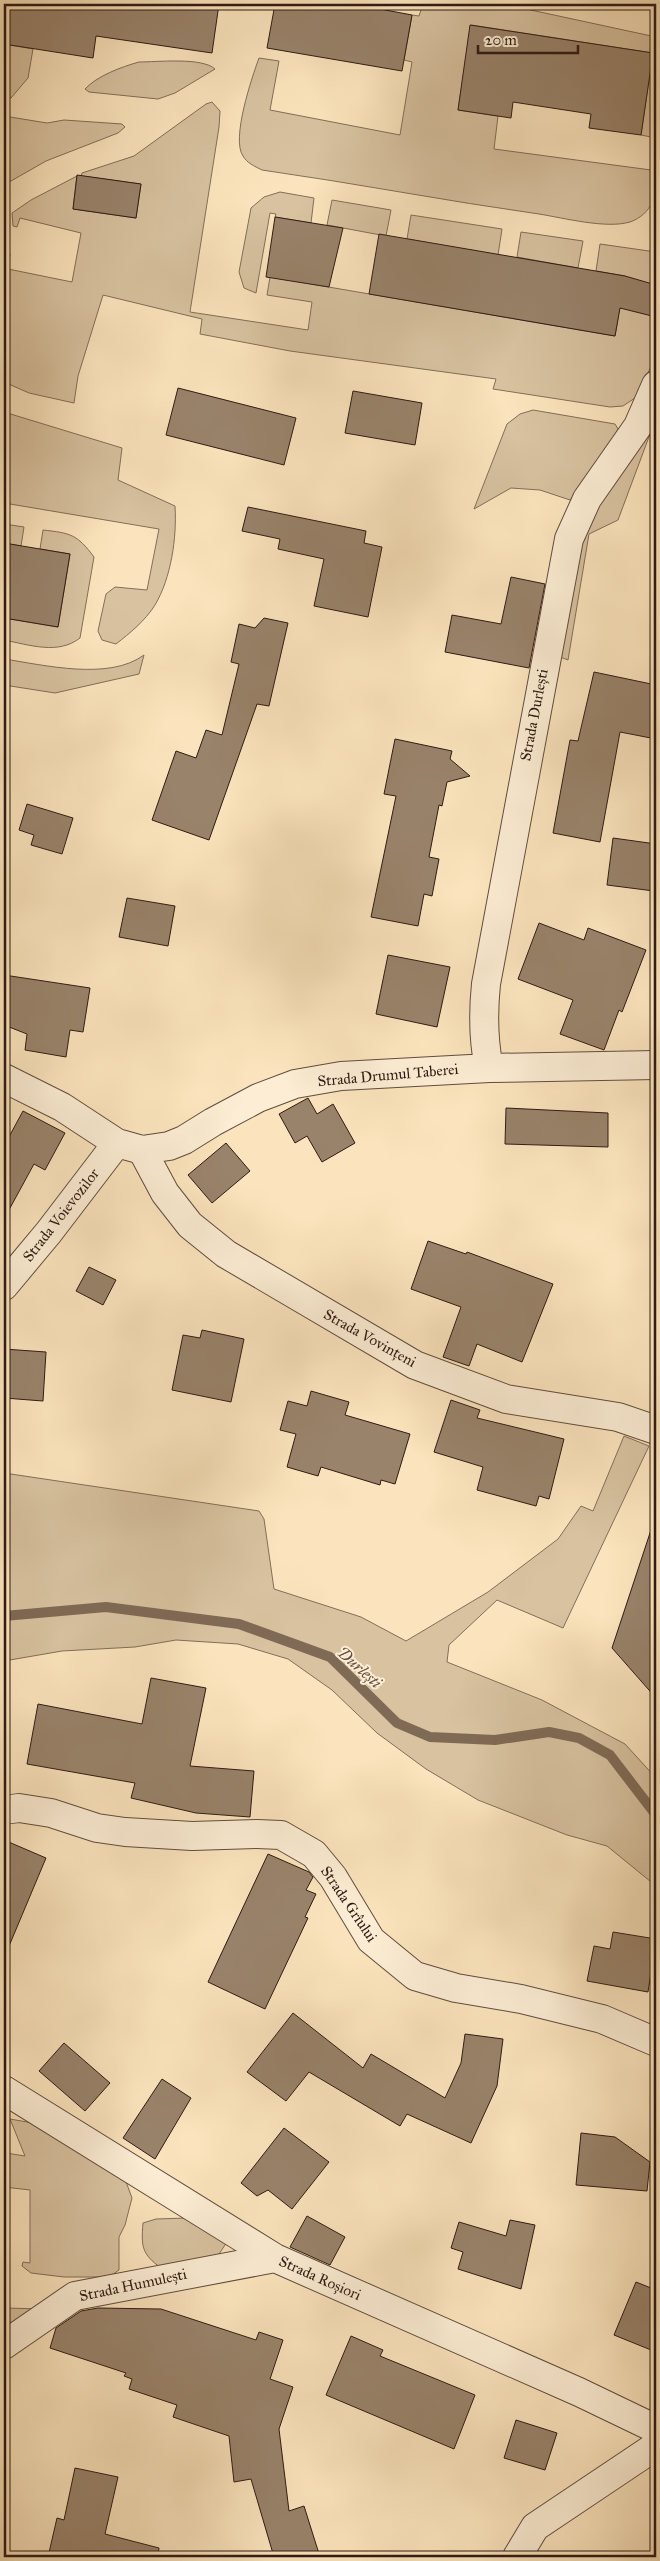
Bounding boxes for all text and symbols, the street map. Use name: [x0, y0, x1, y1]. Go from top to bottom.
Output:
scale bar: [478, 22, 578, 54]
text: 20 m: [485, 31, 517, 49]
street label: Strada Durlești: [516, 667, 552, 763]
street label: Strada Drumul Taberei: [317, 1060, 459, 1090]
street label: Strada Voievozilor: [19, 1165, 103, 1265]
street label: Strada Vovințeni: [320, 1305, 420, 1371]
water label: Durlești: [334, 1643, 386, 1692]
street label: Strada Grîului: [317, 1863, 381, 1945]
street label: Strada Roșiori: [276, 2252, 364, 2304]
street label: Strada Humulești: [78, 2265, 188, 2305]

